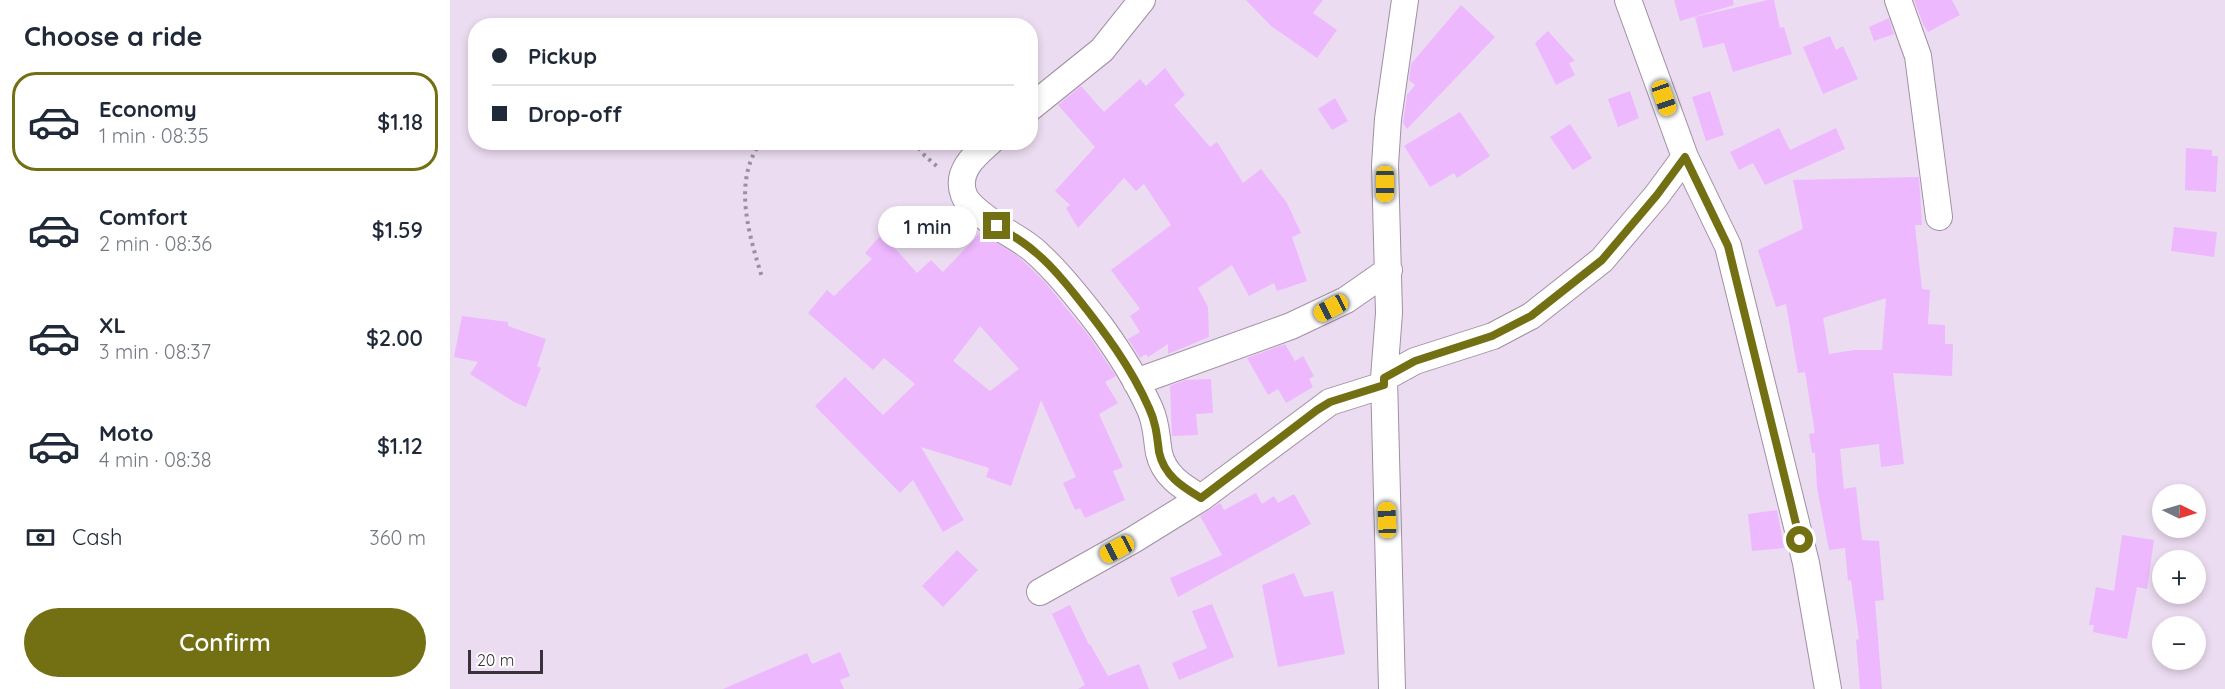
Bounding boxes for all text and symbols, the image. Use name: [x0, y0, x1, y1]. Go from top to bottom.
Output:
text: Choose a ride: [24, 19, 202, 53]
text: Pickup: [528, 42, 597, 70]
car: [1650, 78, 1678, 118]
icon: car: [27, 95, 81, 149]
text: Economy: [99, 95, 197, 123]
text: Drop-off: [528, 100, 622, 128]
text: $1.18: [377, 108, 423, 136]
text: 1 min · 08:35: [99, 123, 209, 148]
car: [1376, 166, 1394, 202]
icon: car: [27, 203, 81, 257]
text: Comfort: [99, 203, 188, 231]
callout: 1 min: [877, 205, 976, 247]
route end: [983, 212, 1010, 239]
text: 1 min: [904, 214, 951, 239]
text: $1.59: [372, 216, 423, 244]
text: 2 min · 08:36: [99, 231, 212, 256]
car: [1311, 292, 1351, 324]
icon: car: [27, 311, 81, 365]
text: XL: [99, 311, 126, 339]
text: $2.00: [366, 324, 423, 352]
text: 3 min · 08:37: [99, 339, 211, 364]
icon: car: [27, 419, 81, 473]
text: Moto: [99, 419, 153, 447]
text: $1.12: [377, 432, 423, 460]
text: 4 min · 08:38: [99, 447, 212, 472]
north arrow: [2152, 484, 2206, 538]
map controls: [2152, 484, 2206, 670]
car: [1377, 502, 1397, 538]
icon: cash: [24, 521, 57, 554]
text: Cash: [72, 523, 123, 551]
text: 360 m: [369, 525, 426, 550]
route start: [1786, 526, 1813, 553]
car: [1097, 533, 1137, 565]
button: +: [2152, 550, 2206, 604]
button: Confirm: [24, 608, 426, 677]
button: −: [2152, 616, 2206, 670]
scale bar: [468, 647, 543, 674]
text: 20 m: [477, 650, 514, 670]

